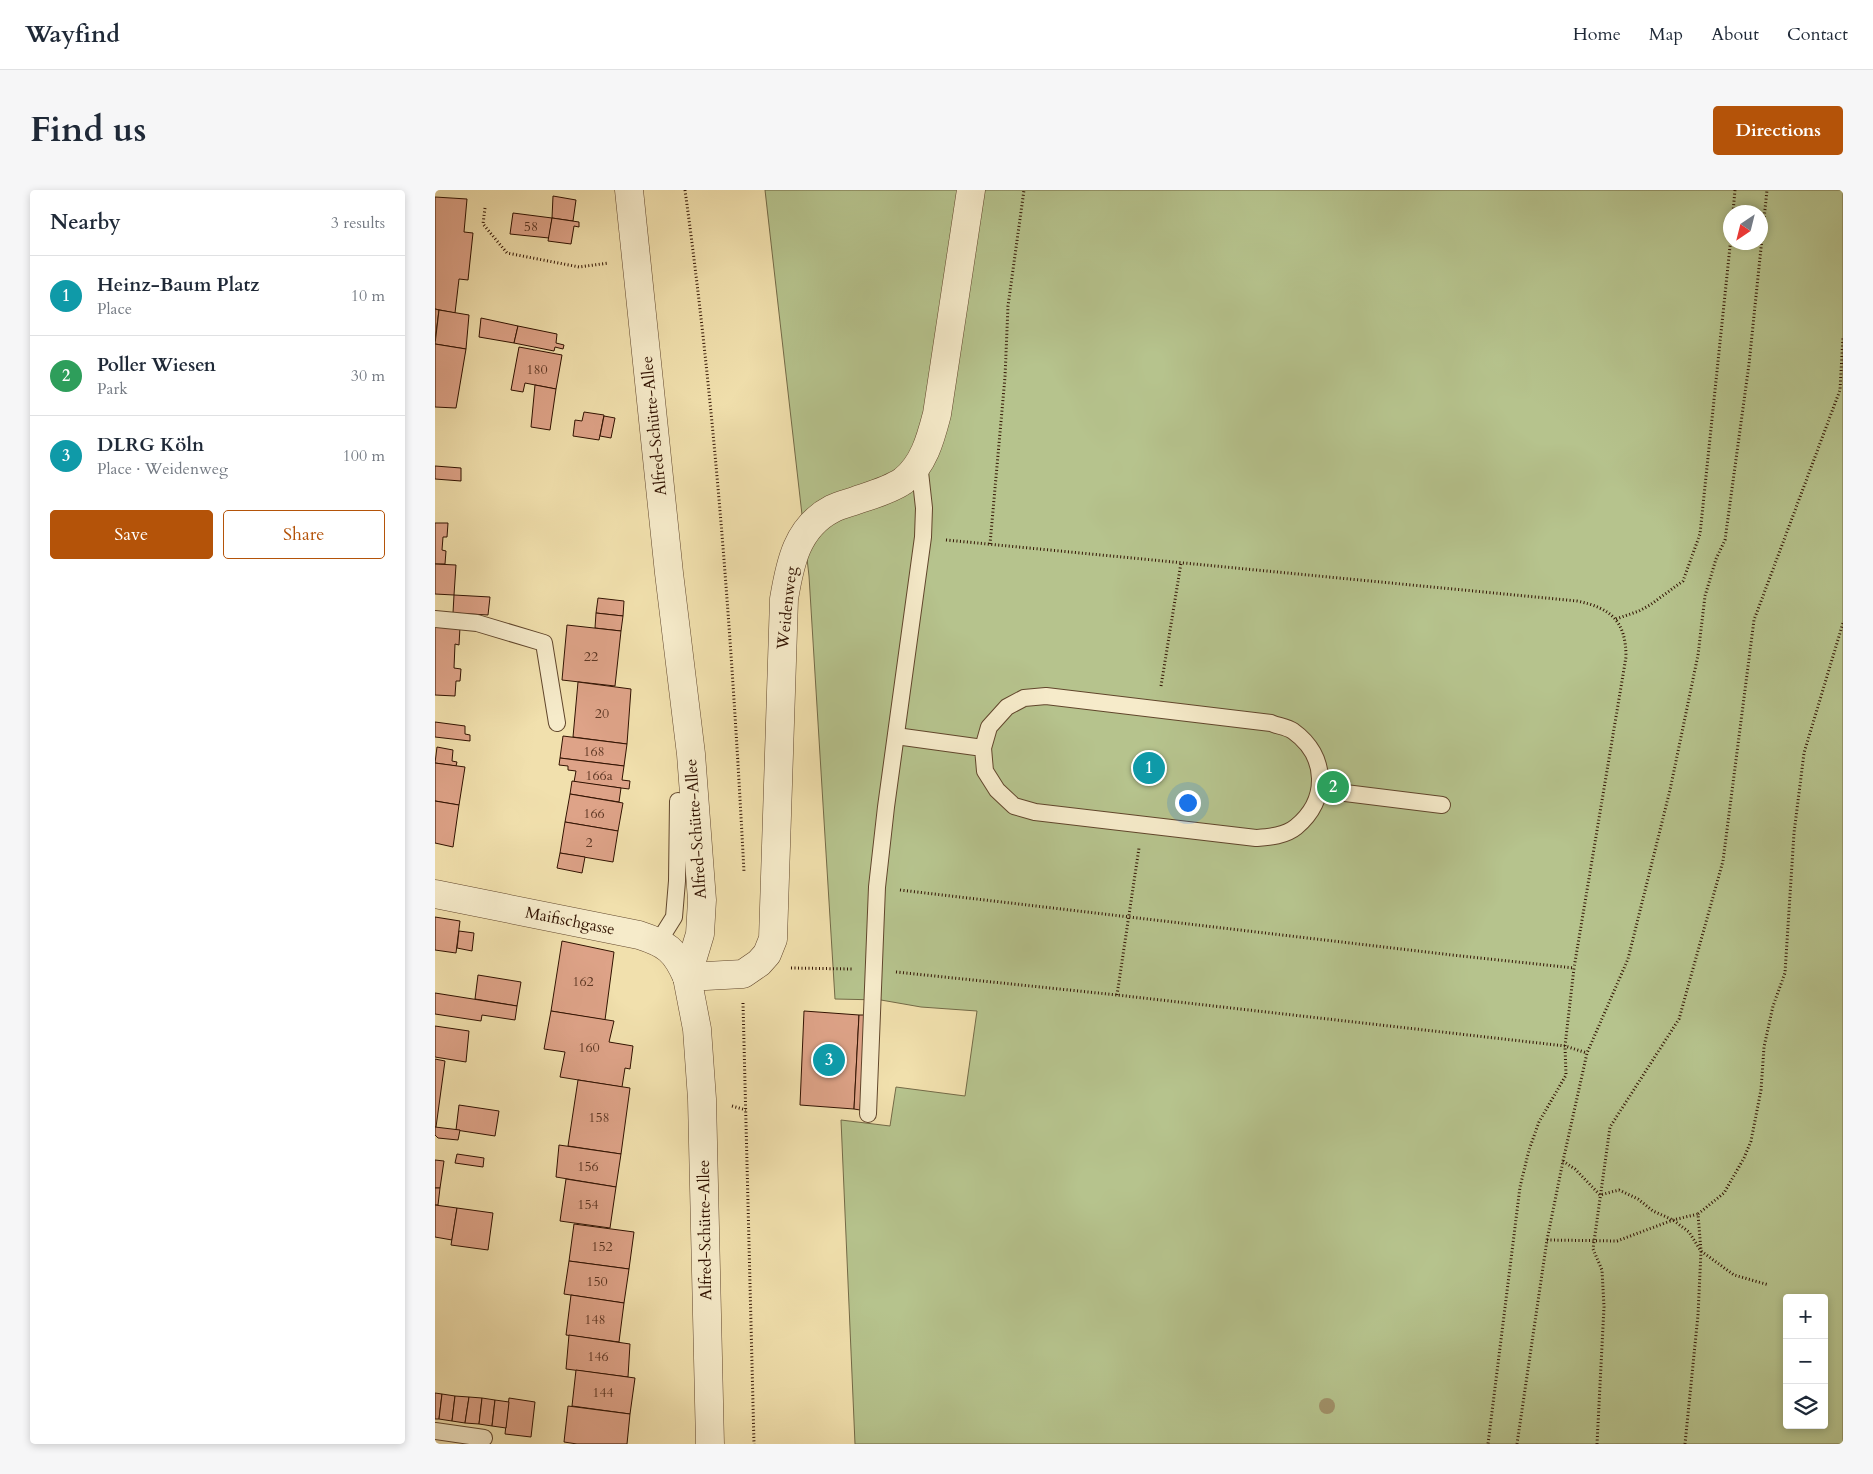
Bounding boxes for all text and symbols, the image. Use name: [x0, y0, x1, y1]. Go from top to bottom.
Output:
text: Wayfind: [25, 18, 120, 51]
text: Home: [1573, 22, 1621, 47]
text: Map: [1649, 22, 1683, 47]
text: About: [1711, 22, 1759, 47]
text: Contact: [1787, 22, 1848, 47]
text: Find us: [30, 106, 146, 154]
button: Directions: [1713, 106, 1843, 155]
north arrow: [1723, 205, 1768, 250]
text: Nearby: [50, 208, 121, 237]
text: 3 results: [331, 212, 385, 234]
house number: 58: [524, 217, 538, 236]
text: Heinz-Baum Platz: [97, 272, 260, 298]
text: 1: [62, 285, 70, 307]
text: 10 m: [351, 285, 385, 307]
text: Place: [97, 298, 132, 320]
text: Poller Wiesen: [97, 352, 216, 378]
street label: Alfred-Schütte-Allee: [636, 355, 672, 497]
house number: 180: [526, 360, 548, 379]
text: 2: [62, 365, 70, 387]
text: 30 m: [351, 365, 385, 387]
text: Park: [97, 378, 128, 400]
text: DLRG Köln: [97, 432, 204, 458]
text: 3: [62, 445, 70, 467]
text: 100 m: [343, 445, 385, 467]
text: Place · Weidenweg: [97, 458, 228, 480]
button: Save: [50, 510, 213, 559]
button: Share: [223, 510, 385, 559]
street label: Weidenweg: [772, 565, 802, 652]
house number: 22: [584, 647, 598, 666]
house number: 20: [595, 704, 609, 723]
house number: 168: [583, 742, 605, 761]
pin: 1: [1133, 749, 1165, 787]
street label: Alfred-Schütte-Allee: [680, 758, 712, 900]
house number: 166a: [585, 766, 613, 785]
pin: 2: [1317, 768, 1349, 806]
your location: [1175, 790, 1201, 816]
house number: 166: [583, 804, 605, 823]
house number: 2: [585, 833, 593, 852]
street label: Maifischgasse: [523, 902, 617, 940]
house number: 162: [572, 972, 594, 991]
house number: 160: [578, 1038, 600, 1057]
pin: 3: [813, 1041, 845, 1079]
house number: 158: [588, 1108, 610, 1127]
house number: 156: [577, 1157, 599, 1176]
street label: Alfred-Schütte-Allee: [693, 1160, 717, 1300]
house number: 154: [577, 1195, 599, 1214]
house number: 152: [591, 1237, 613, 1256]
house number: 150: [586, 1272, 608, 1291]
map controls: [1783, 1294, 1828, 1429]
button: +: [1783, 1294, 1828, 1339]
house number: 148: [584, 1310, 606, 1329]
button: −: [1783, 1339, 1828, 1384]
house number: 146: [587, 1347, 609, 1366]
house number: 144: [592, 1383, 614, 1402]
button: layers: [1783, 1384, 1828, 1429]

